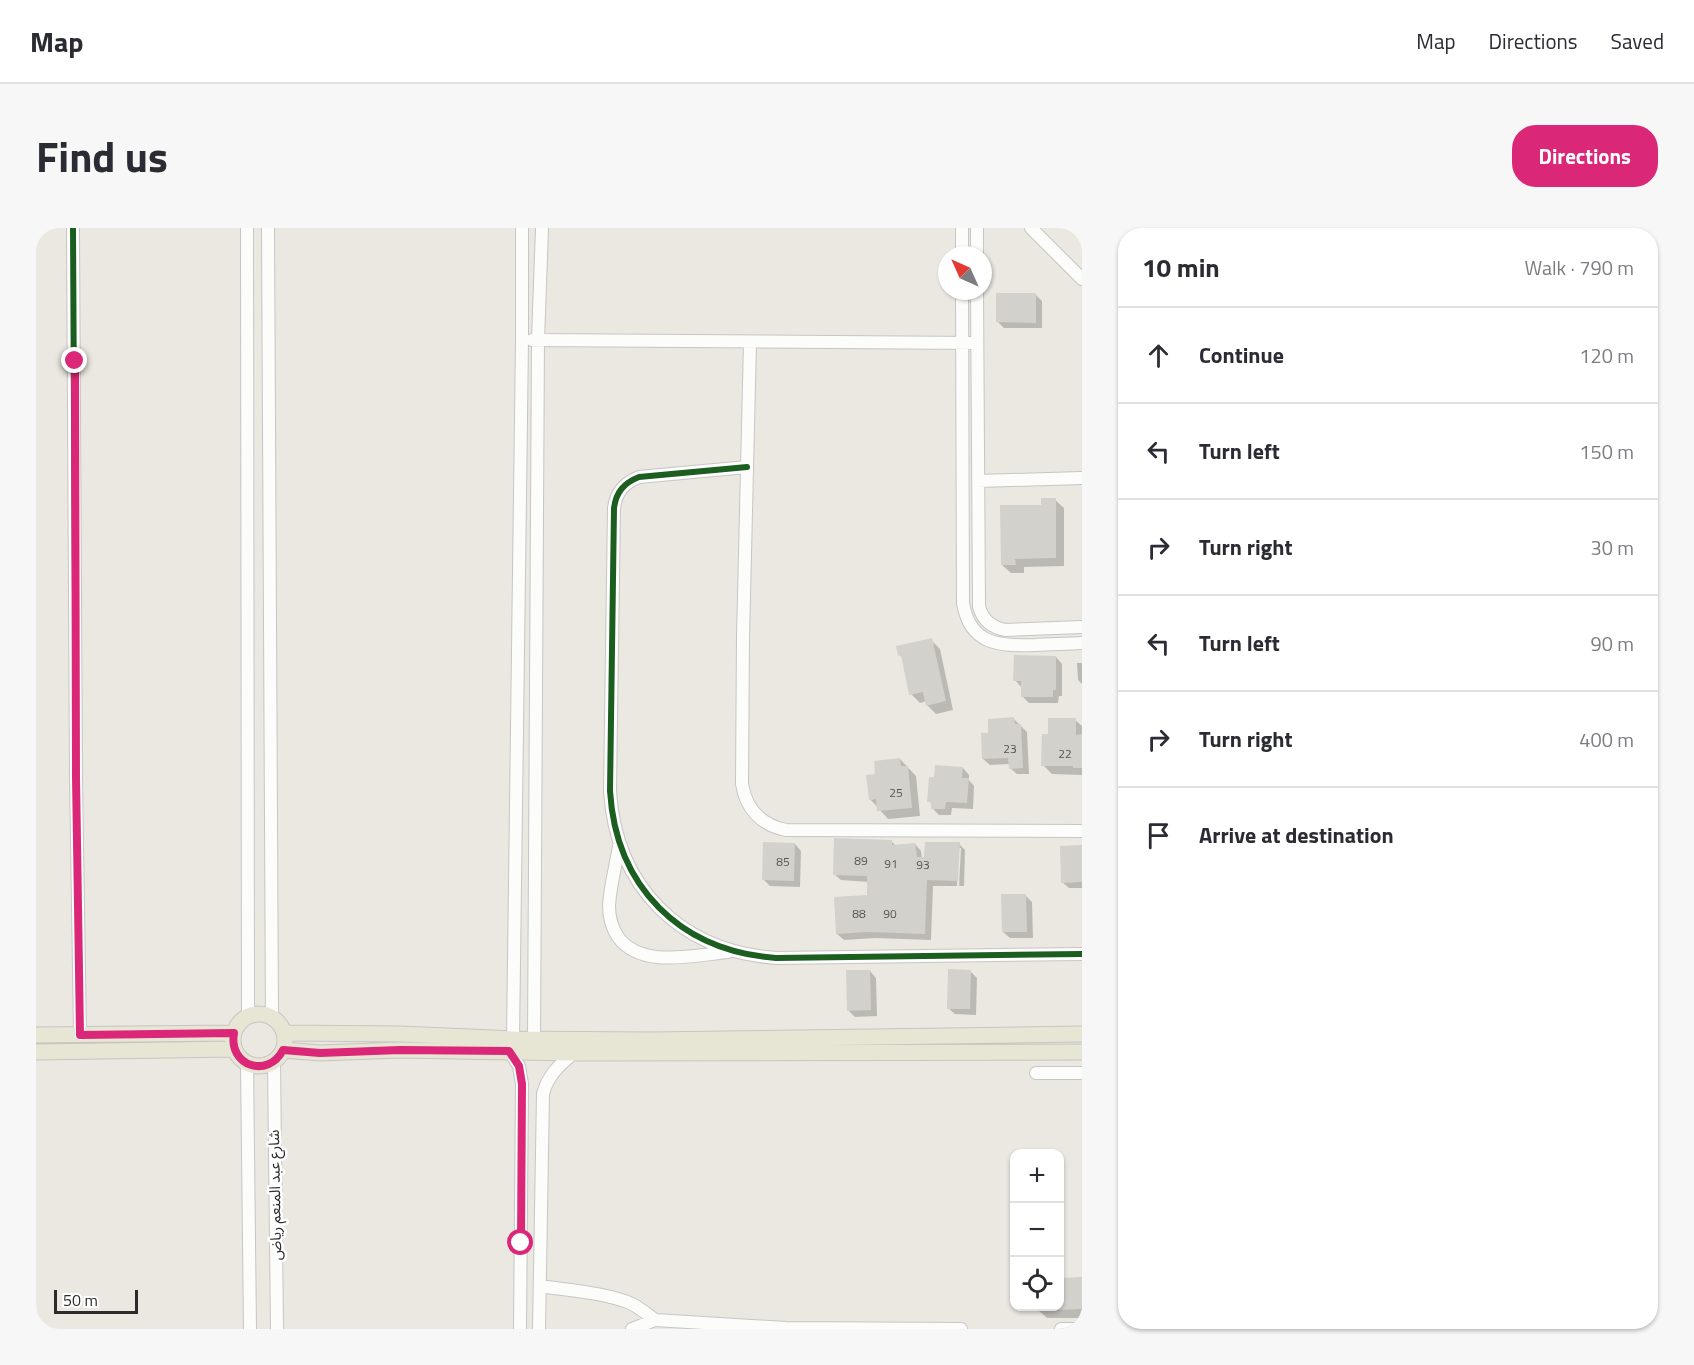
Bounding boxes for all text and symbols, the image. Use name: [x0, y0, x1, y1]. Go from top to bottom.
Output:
text: Map: [30, 20, 84, 63]
text: Map: [1416, 25, 1456, 57]
text: Directions: [1489, 25, 1578, 57]
text: Saved: [1611, 25, 1664, 57]
text: Find us: [36, 124, 168, 188]
button: Directions: [1512, 125, 1658, 187]
north arrow: [938, 246, 992, 300]
text: 10 min: [1142, 248, 1220, 287]
text: Walk · 790 m: [1525, 252, 1634, 283]
text: Continue: [1199, 338, 1284, 372]
icon: ahead: [1142, 339, 1175, 372]
text: 120 m: [1579, 340, 1634, 371]
route end: [61, 347, 87, 373]
text: Turn left: [1199, 434, 1280, 468]
icon: left: [1142, 435, 1175, 468]
text: 150 m: [1579, 436, 1634, 467]
text: Turn right: [1199, 530, 1293, 564]
icon: right: [1142, 531, 1175, 564]
text: 30 m: [1590, 532, 1634, 563]
text: Turn left: [1199, 626, 1280, 660]
icon: left: [1142, 627, 1175, 660]
text: 90 m: [1590, 628, 1634, 659]
text: Turn right: [1199, 722, 1293, 756]
icon: right: [1142, 723, 1175, 756]
text: 400 m: [1579, 724, 1634, 755]
house number: 23: [1003, 739, 1017, 758]
house number: 22: [1058, 744, 1072, 763]
house number: 25: [889, 783, 903, 802]
text: Arrive at destination: [1199, 818, 1394, 852]
icon: arrive: [1142, 819, 1175, 852]
house number: 89: [854, 851, 868, 870]
house number: 85: [776, 852, 790, 871]
house number: 91: [884, 854, 898, 873]
house number: 93: [916, 855, 930, 874]
house number: 88: [852, 904, 866, 923]
house number: 90: [883, 904, 897, 923]
street label: شارع عبد المنعم رياض: [262, 1129, 288, 1261]
map controls: [1010, 1149, 1064, 1311]
button: +: [1010, 1149, 1064, 1203]
button: −: [1010, 1203, 1064, 1257]
route start: [507, 1229, 533, 1255]
button: locate: [1010, 1257, 1064, 1311]
scale bar: [54, 1287, 138, 1314]
text: 50 m: [63, 1288, 98, 1312]

